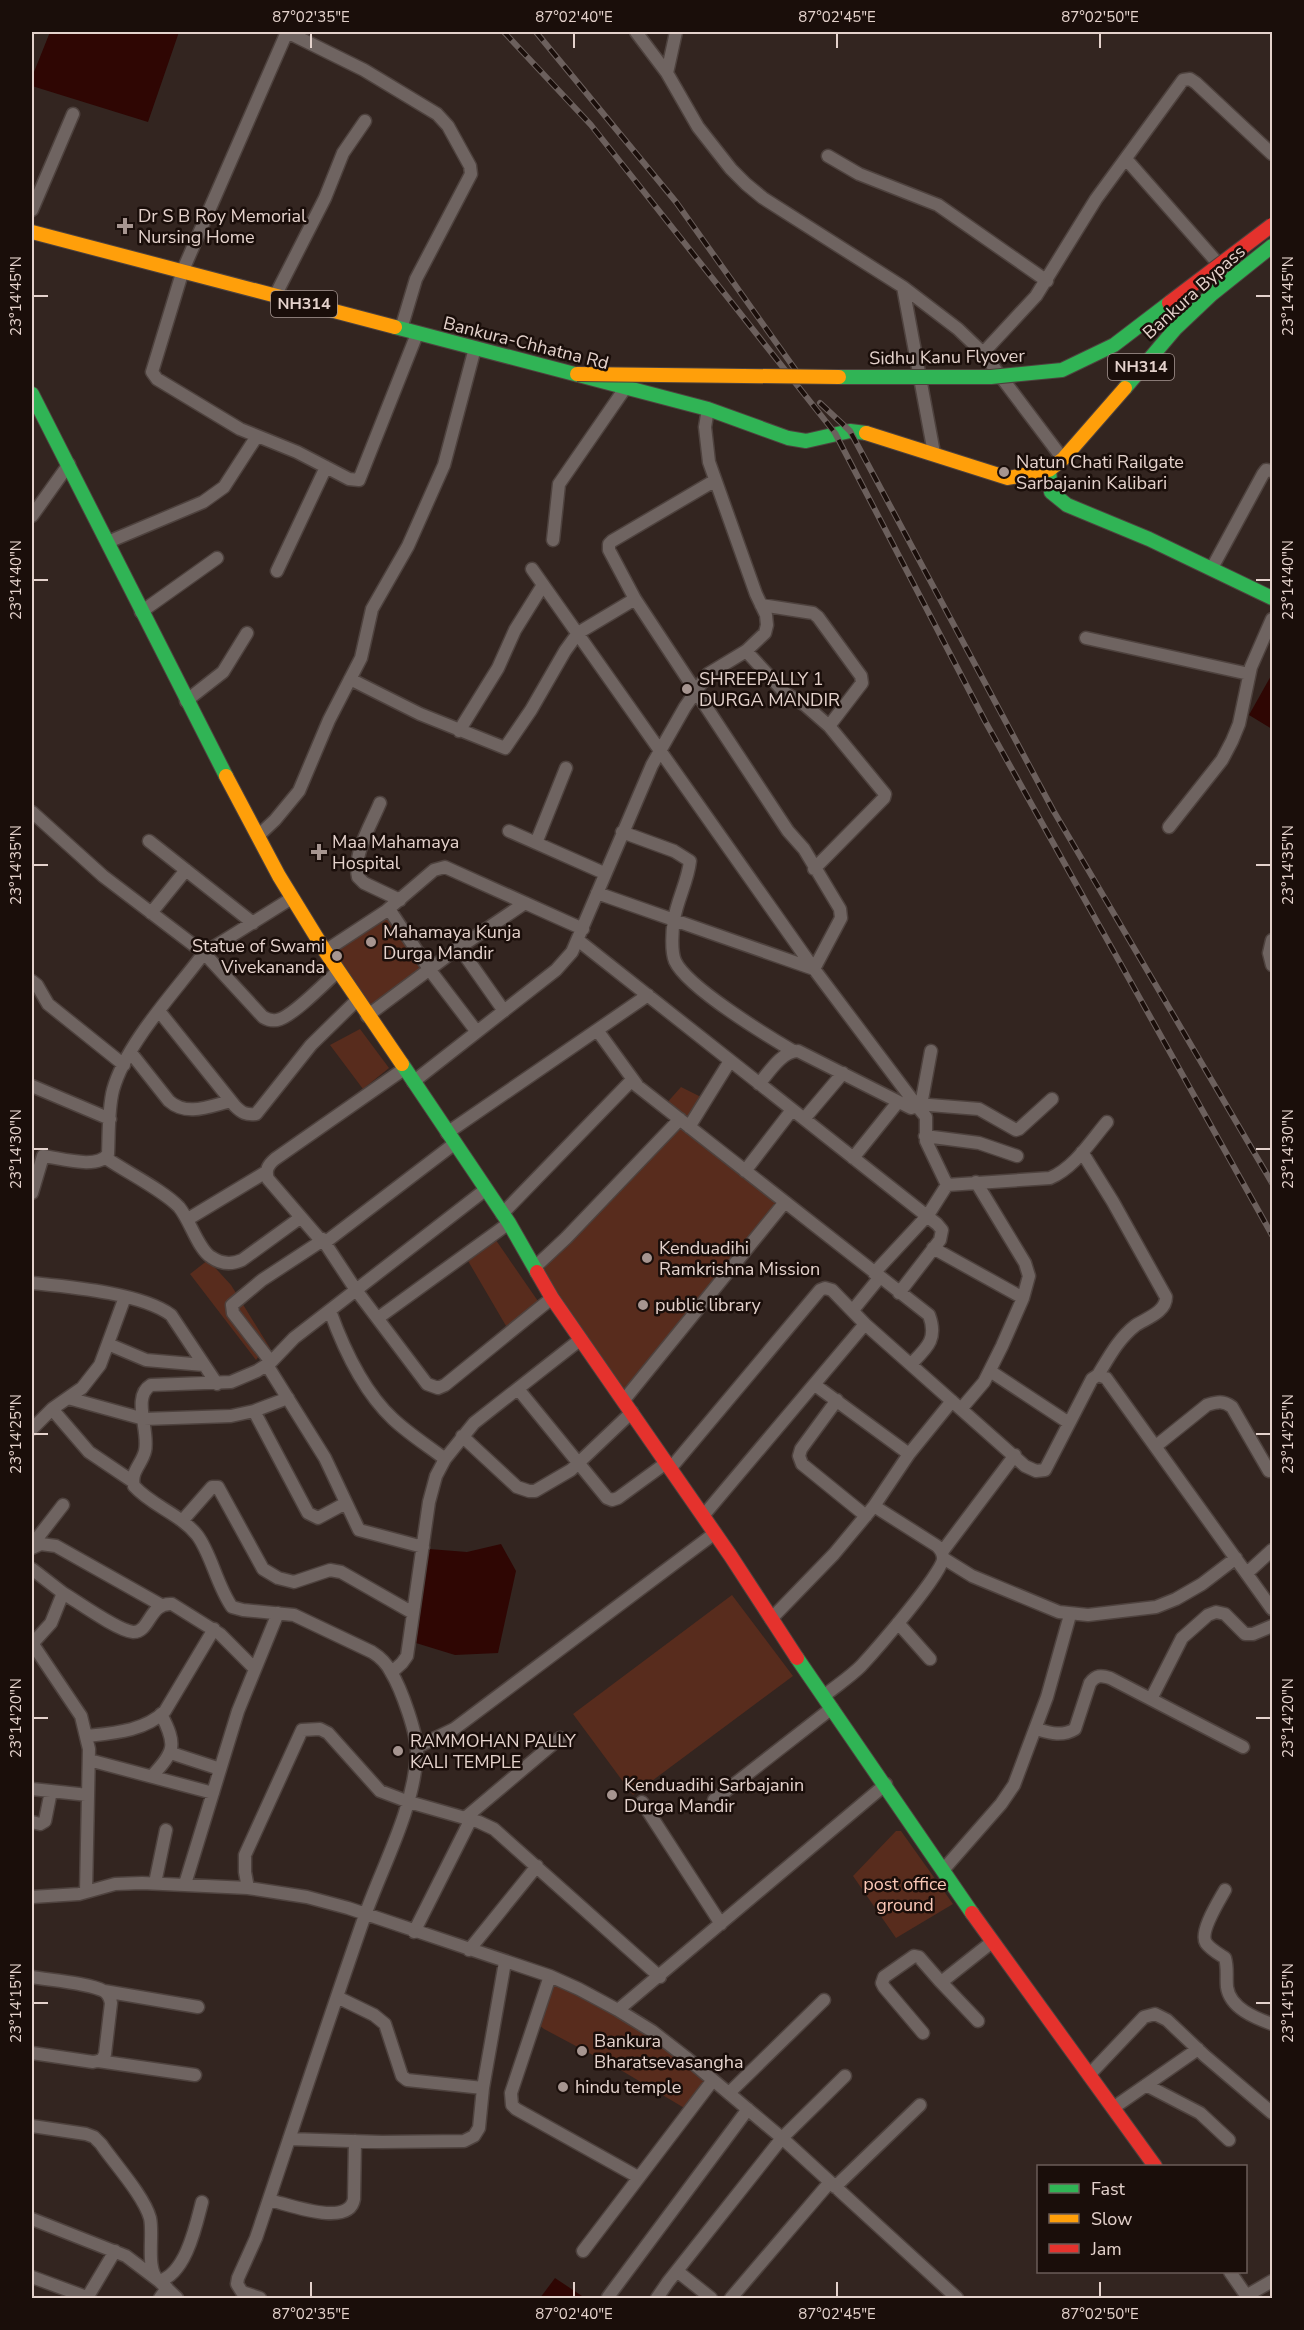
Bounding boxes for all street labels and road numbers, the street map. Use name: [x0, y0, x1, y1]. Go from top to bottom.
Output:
street label: Bankura Bypass: [1138, 239, 1250, 345]
road number: NH314: [271, 291, 337, 317]
street label: Bankura-Chhatna Rd: [441, 311, 611, 375]
street label: Sidhu Kanu Flyover: [869, 344, 1026, 370]
road number: NH314: [1108, 354, 1174, 380]

